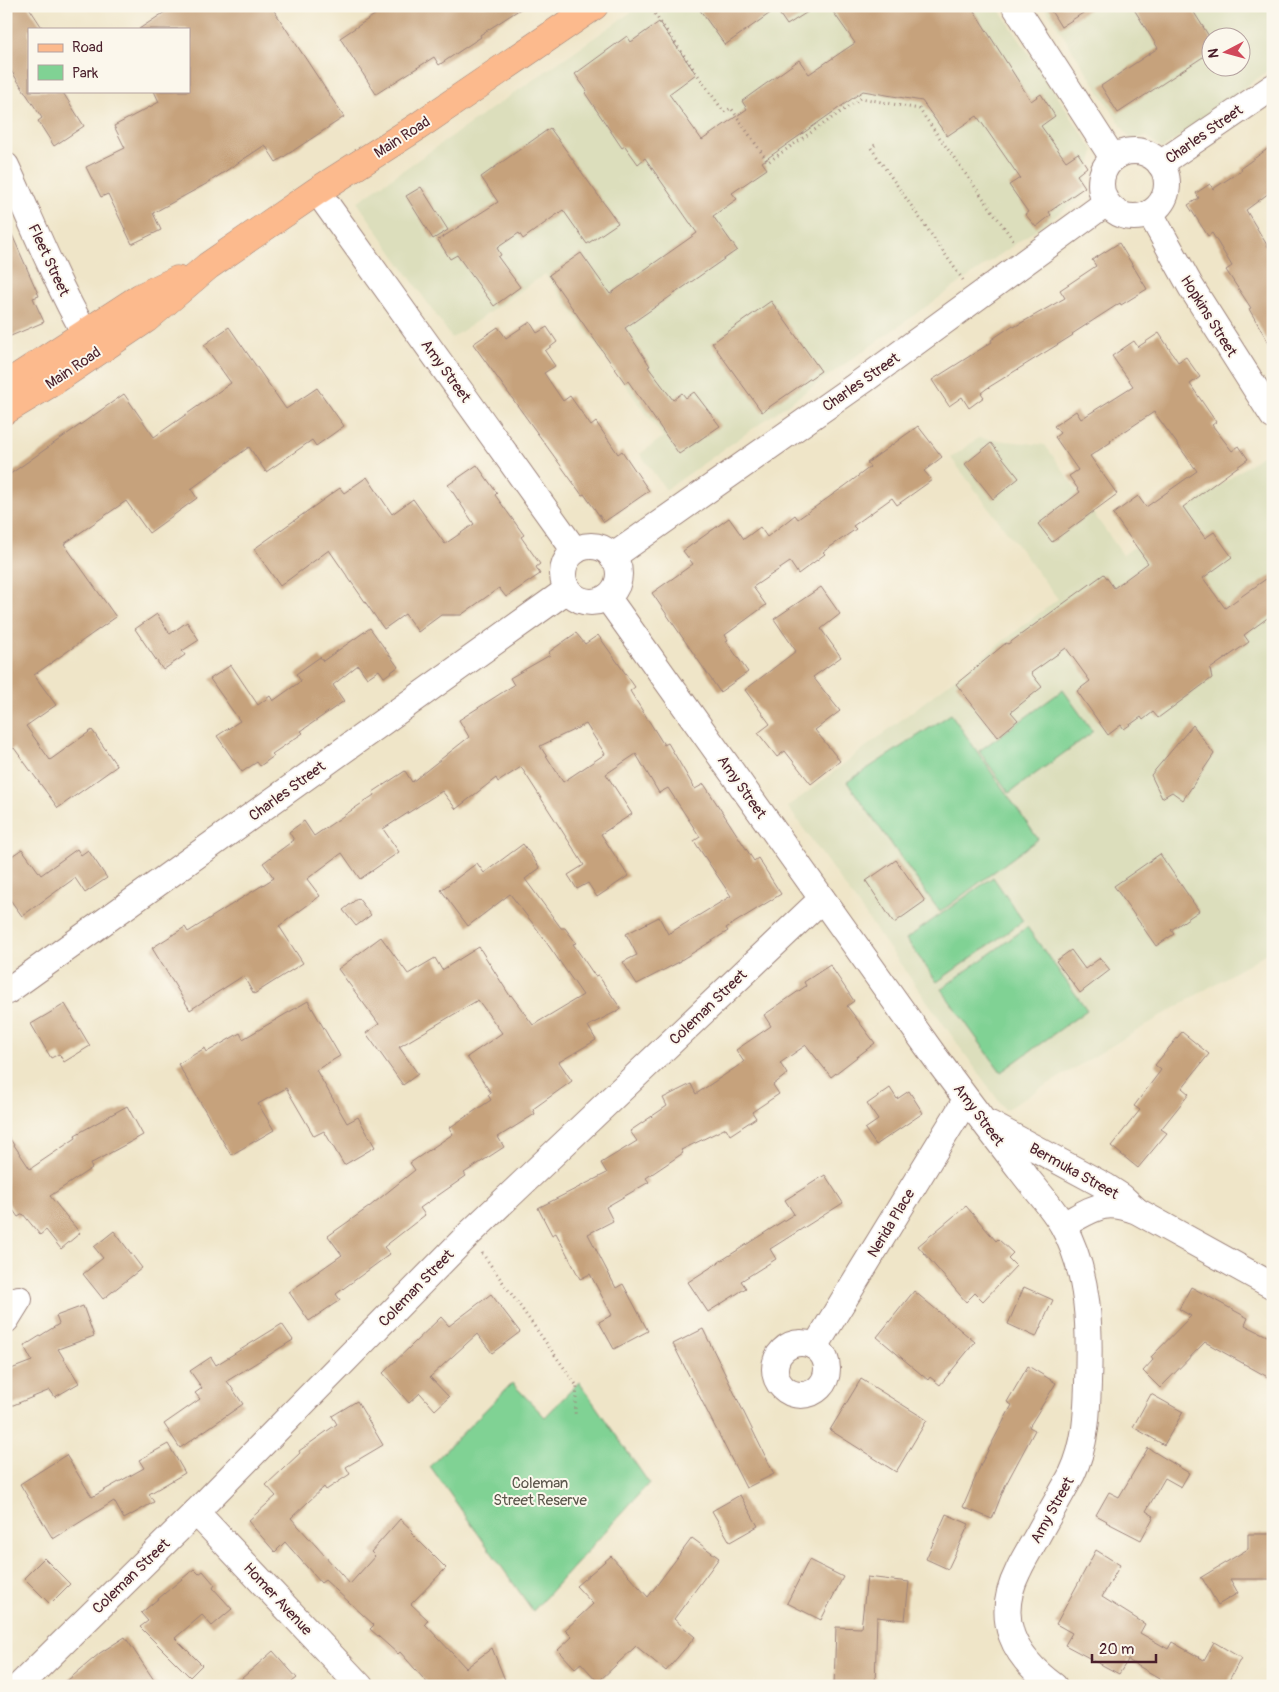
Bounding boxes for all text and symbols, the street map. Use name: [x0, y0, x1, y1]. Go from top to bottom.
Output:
legend: [28, 28, 190, 92]
north arrow: [1202, 28, 1252, 78]
text: Road: [72, 38, 103, 57]
text: N: [1205, 48, 1223, 59]
text: Park: [72, 64, 99, 83]
street label: Charles Street: [1162, 100, 1247, 168]
street label: Main Road: [371, 112, 434, 163]
street label: Fleet Street: [24, 221, 74, 300]
street label: Hopkins Street: [1176, 272, 1242, 361]
street label: Amy Street: [416, 336, 475, 407]
street label: Main Road: [42, 343, 105, 394]
street label: Charles Street: [819, 348, 904, 416]
street label: Amy Street: [713, 752, 771, 823]
street label: Charles Street: [245, 757, 330, 826]
street label: Coleman Street: [666, 965, 752, 1049]
street label: Amy Street: [949, 1080, 1009, 1151]
street label: Bermuka Street: [1026, 1139, 1123, 1204]
street label: Nerida Place: [863, 1185, 920, 1261]
street label: Coleman Street: [375, 1245, 459, 1331]
street label: Amy Street: [1026, 1473, 1079, 1547]
park label: Coleman Street Reserve: [493, 1474, 587, 1510]
street label: Coleman Street: [89, 1534, 175, 1618]
street label: Homer Avenue: [239, 1559, 317, 1640]
scale bar: [1092, 1632, 1155, 1664]
text: 20 m: [1099, 1640, 1134, 1659]

